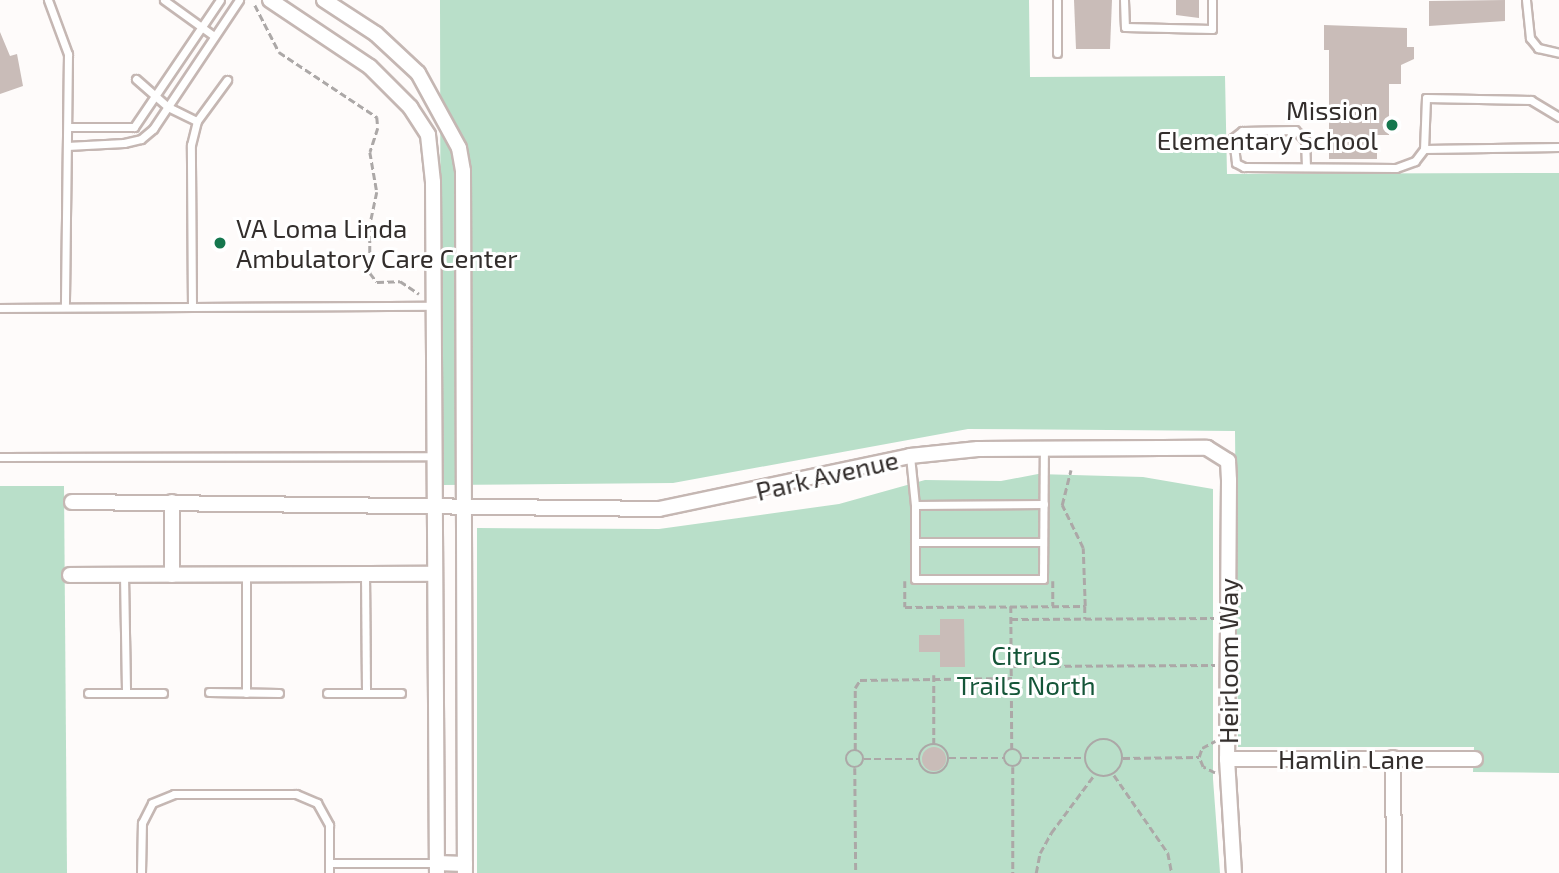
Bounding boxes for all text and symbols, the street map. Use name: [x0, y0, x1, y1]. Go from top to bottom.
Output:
place label: Mission Elementary School: [1156, 94, 1378, 156]
marker: Mission Elementary School: [1384, 117, 1400, 133]
place label: VA Loma Linda Ambulatory Care Center: [236, 212, 518, 274]
marker: VA Loma Linda Ambulatory Care Center: [210, 233, 230, 253]
street label: Park Avenue: [752, 443, 902, 507]
street label: Heirloom Way: [1212, 578, 1244, 744]
park label: Citrus Trails North: [956, 639, 1096, 700]
street label: Hamlin Lane: [1278, 743, 1424, 775]

